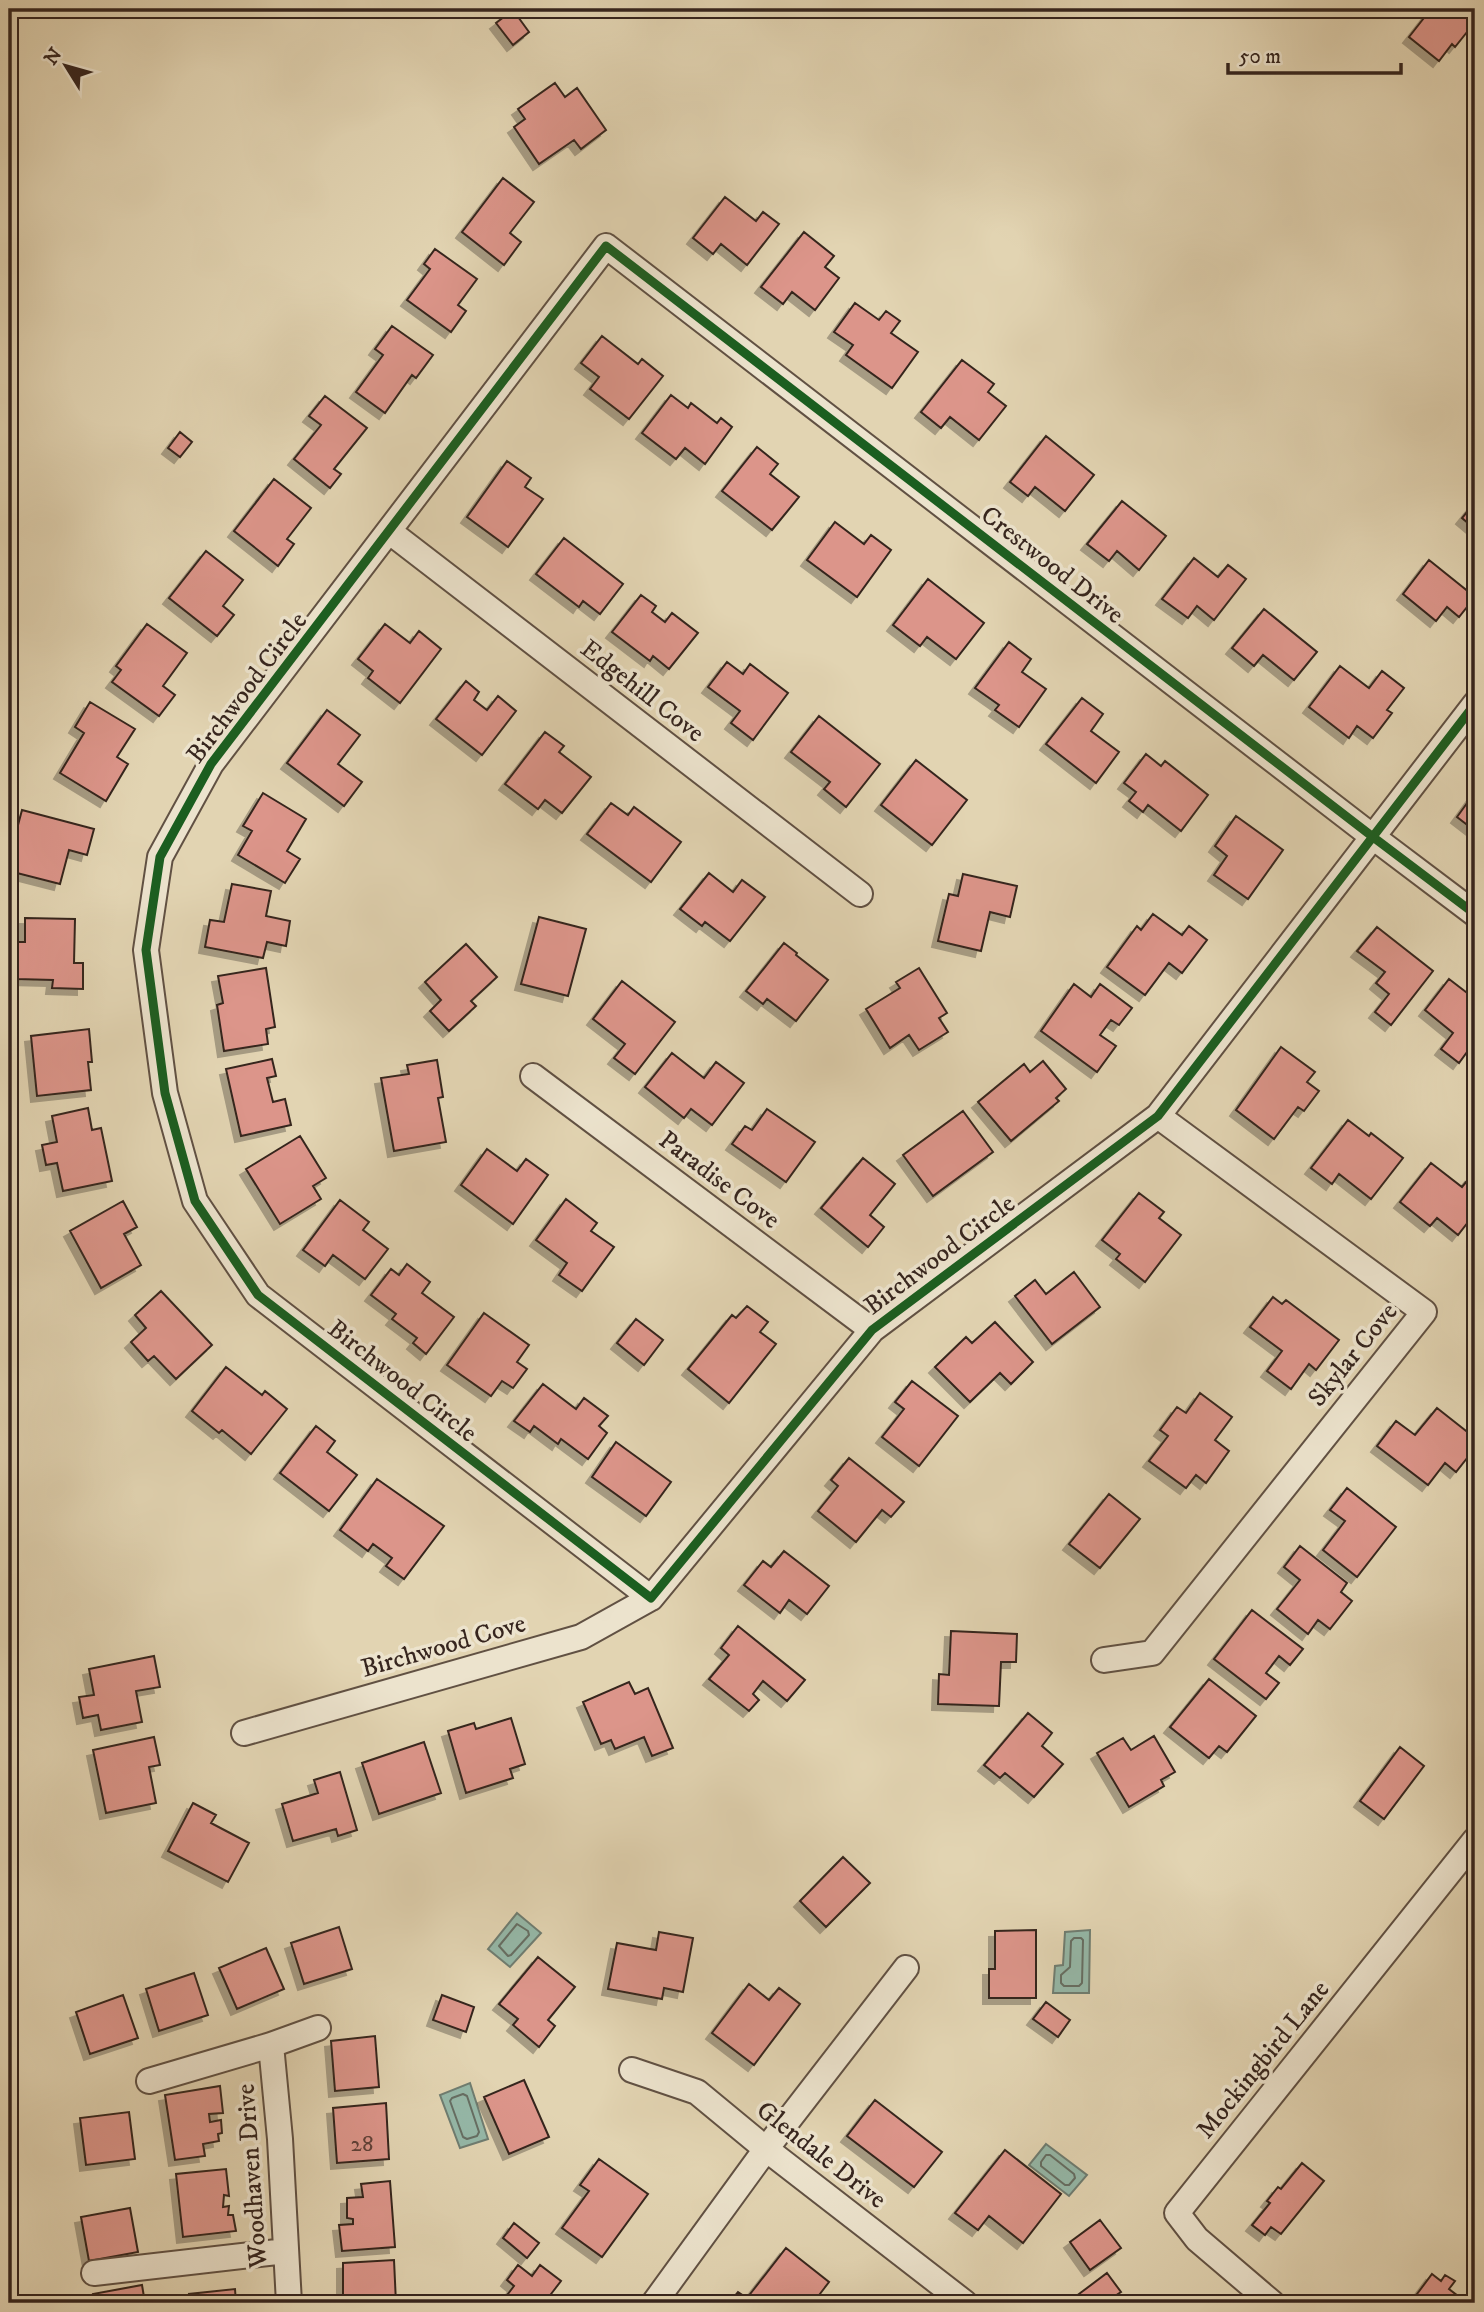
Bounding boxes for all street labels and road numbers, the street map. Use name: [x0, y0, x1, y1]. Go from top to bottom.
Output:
street label: Crestwood Drive: [974, 499, 1130, 631]
street label: Birchwood Circle: [180, 606, 315, 770]
street label: Edgehill Cove: [573, 632, 711, 750]
street label: Paradise Cove: [652, 1124, 786, 1237]
street label: Birchwood Circle: [858, 1188, 1022, 1323]
street label: Skylar Cove: [1301, 1296, 1405, 1414]
street label: Birchwood Circle: [321, 1313, 483, 1450]
street label: Birchwood Cove: [357, 1607, 530, 1686]
street label: Mockingbird Lane: [1189, 1974, 1337, 2146]
street label: Woodhaven Drive: [230, 2083, 275, 2270]
street label: Glendale Drive: [749, 2094, 893, 2216]

